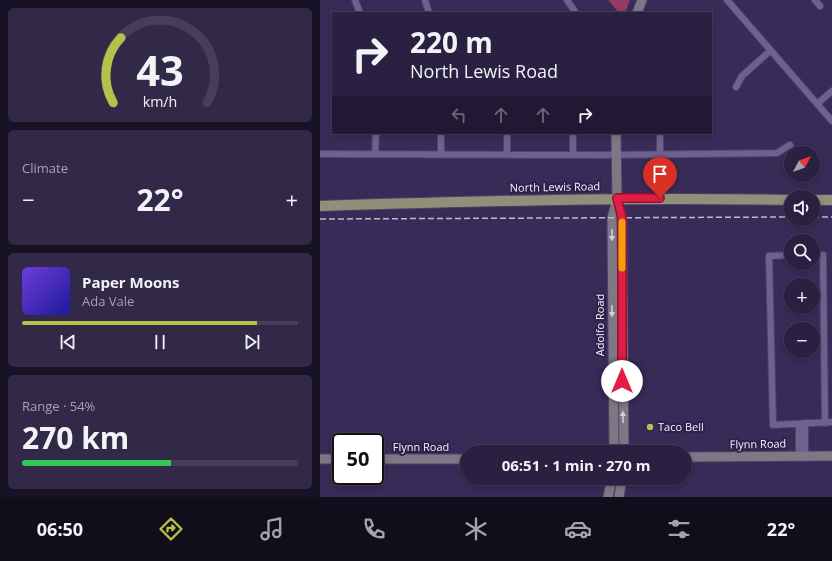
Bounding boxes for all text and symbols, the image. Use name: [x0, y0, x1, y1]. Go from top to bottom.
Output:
text: 220 m: [410, 23, 493, 61]
icon: right: [344, 28, 396, 80]
text: 43: [136, 42, 184, 98]
text: North Lewis Road: [410, 59, 558, 83]
text: km/h: [143, 92, 177, 111]
icon: left: [448, 104, 470, 126]
icon: ahead: [490, 104, 512, 126]
icon: ahead: [532, 104, 554, 126]
icon: right: [574, 104, 596, 126]
north arrow: [784, 146, 820, 182]
map controls: [784, 146, 820, 358]
pin: [643, 157, 677, 198]
text: Climate: [22, 159, 68, 177]
icon: arrive: [649, 163, 671, 185]
street label: North Lewis Road: [510, 178, 600, 195]
text: 22°: [136, 179, 184, 220]
text: −: [22, 184, 35, 214]
text: +: [285, 184, 298, 214]
button: sound: [784, 190, 820, 226]
one-way arrow: [609, 229, 615, 242]
button: search: [784, 234, 820, 270]
text: Paper Moons: [82, 272, 180, 292]
button: +: [784, 278, 820, 314]
text: Ada Vale: [82, 292, 134, 310]
street label: Adolfo Road: [592, 294, 607, 356]
one-way arrow: [609, 305, 615, 318]
button: −: [784, 322, 820, 358]
icon: previous: [57, 331, 79, 353]
icon: pause: [149, 331, 171, 353]
icon: next: [241, 331, 263, 353]
position arrow: [601, 360, 643, 402]
text: Range · 54%: [22, 397, 95, 415]
one-way arrow: [620, 410, 626, 423]
text: 270 km: [22, 417, 129, 458]
place label: Taco Bell: [658, 419, 704, 434]
marker: Taco Bell: [645, 422, 655, 432]
speed limit sign: 50: [332, 433, 384, 485]
street label: Flynn Road: [730, 436, 786, 451]
street label: Flynn Road: [393, 439, 449, 454]
text: 06:51 · 1 min · 270 m: [502, 455, 650, 475]
icon: directions: [157, 515, 185, 543]
icon: music: [258, 515, 286, 543]
icon: phone: [360, 515, 388, 543]
icon: climate: [462, 515, 490, 543]
icon: car: [564, 515, 592, 543]
icon: filters: [665, 515, 693, 543]
text: 06:50: [37, 517, 83, 541]
text: 22°: [767, 517, 795, 541]

